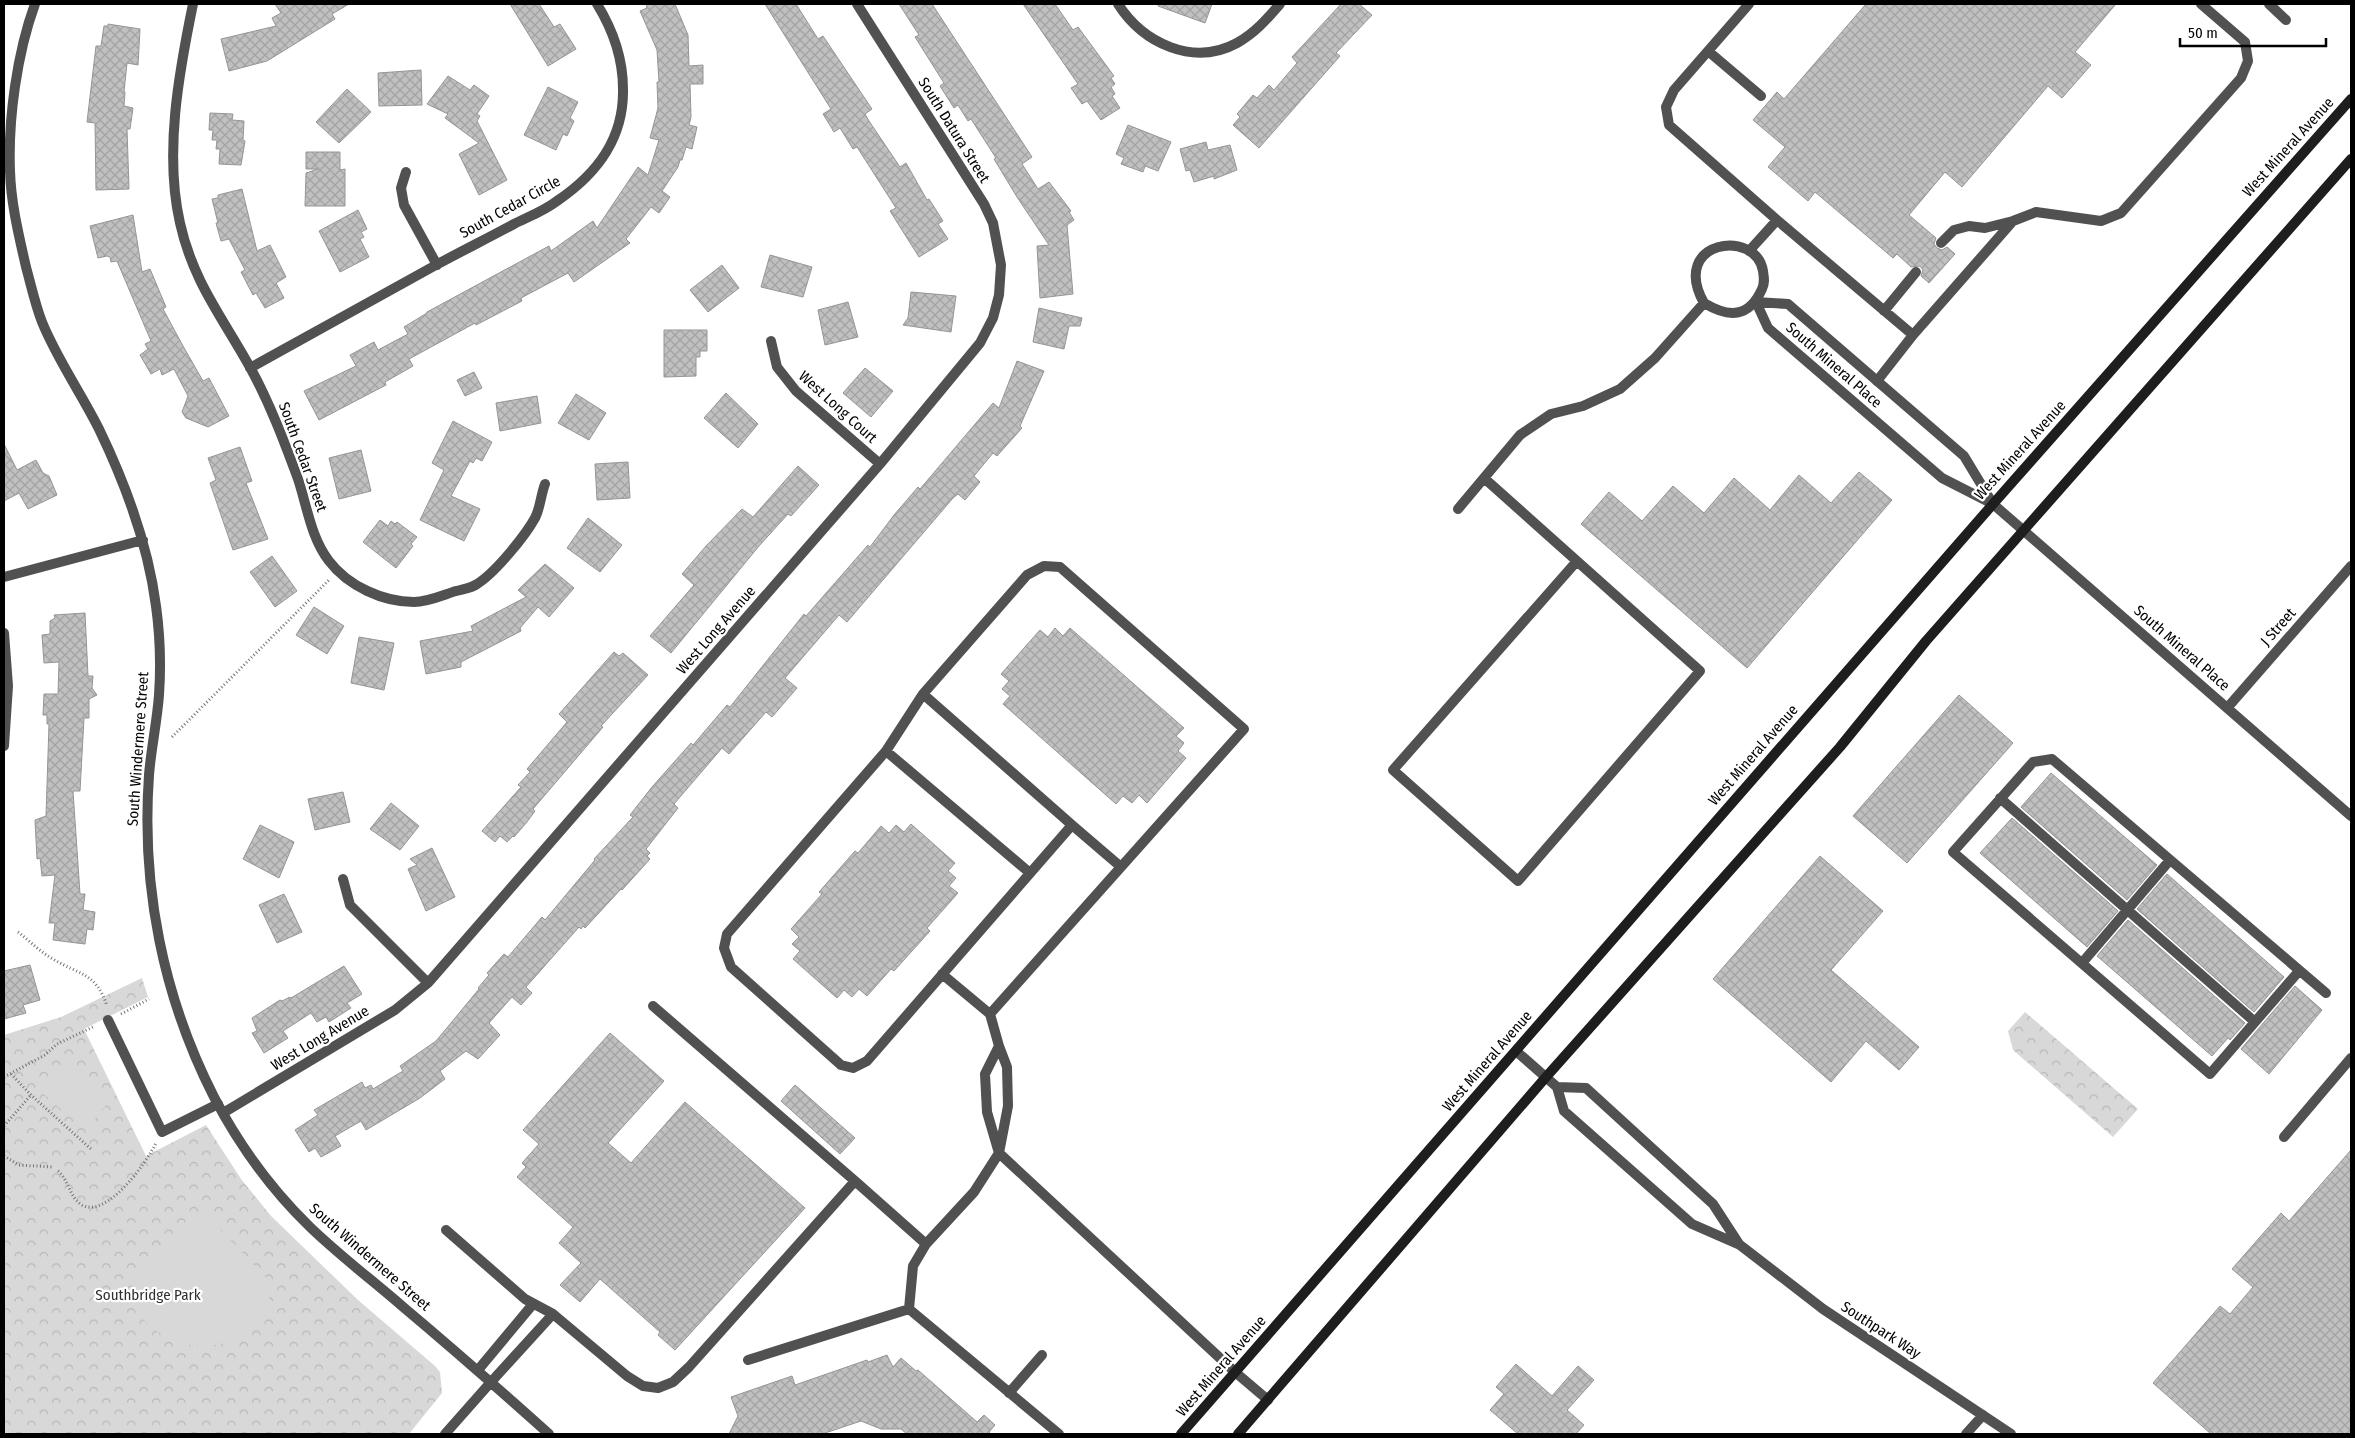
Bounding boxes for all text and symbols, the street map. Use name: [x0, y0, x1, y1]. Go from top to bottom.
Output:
scale bar: [2180, 15, 2326, 47]
text: 50 m: [2188, 24, 2218, 42]
street label: South Datura Street: [914, 74, 994, 186]
street label: West Mineral Avenue: [2239, 94, 2337, 200]
street label: South Cedar Circle: [457, 172, 563, 242]
street label: South Mineral Place: [1782, 318, 1886, 412]
street label: West Long Court: [795, 367, 881, 447]
street label: West Mineral Avenue: [1971, 397, 2069, 503]
street label: South Cedar Street: [275, 400, 331, 514]
street label: West Long Avenue: [673, 582, 759, 678]
street label: South Mineral Place: [2130, 601, 2234, 695]
street label: J Street: [2257, 604, 2299, 650]
street label: South Windermere Street: [124, 671, 152, 827]
street label: West Mineral Avenue: [1704, 701, 1802, 809]
street label: West Long Avenue: [268, 1002, 372, 1074]
street label: West Mineral Avenue: [1438, 1007, 1536, 1115]
street label: South Windermere Street: [306, 1199, 434, 1315]
park label: Southbridge Park: [95, 1286, 201, 1304]
street label: Southpark Way: [1838, 1298, 1925, 1363]
street label: West Mineral Avenue: [1172, 1312, 1270, 1420]

